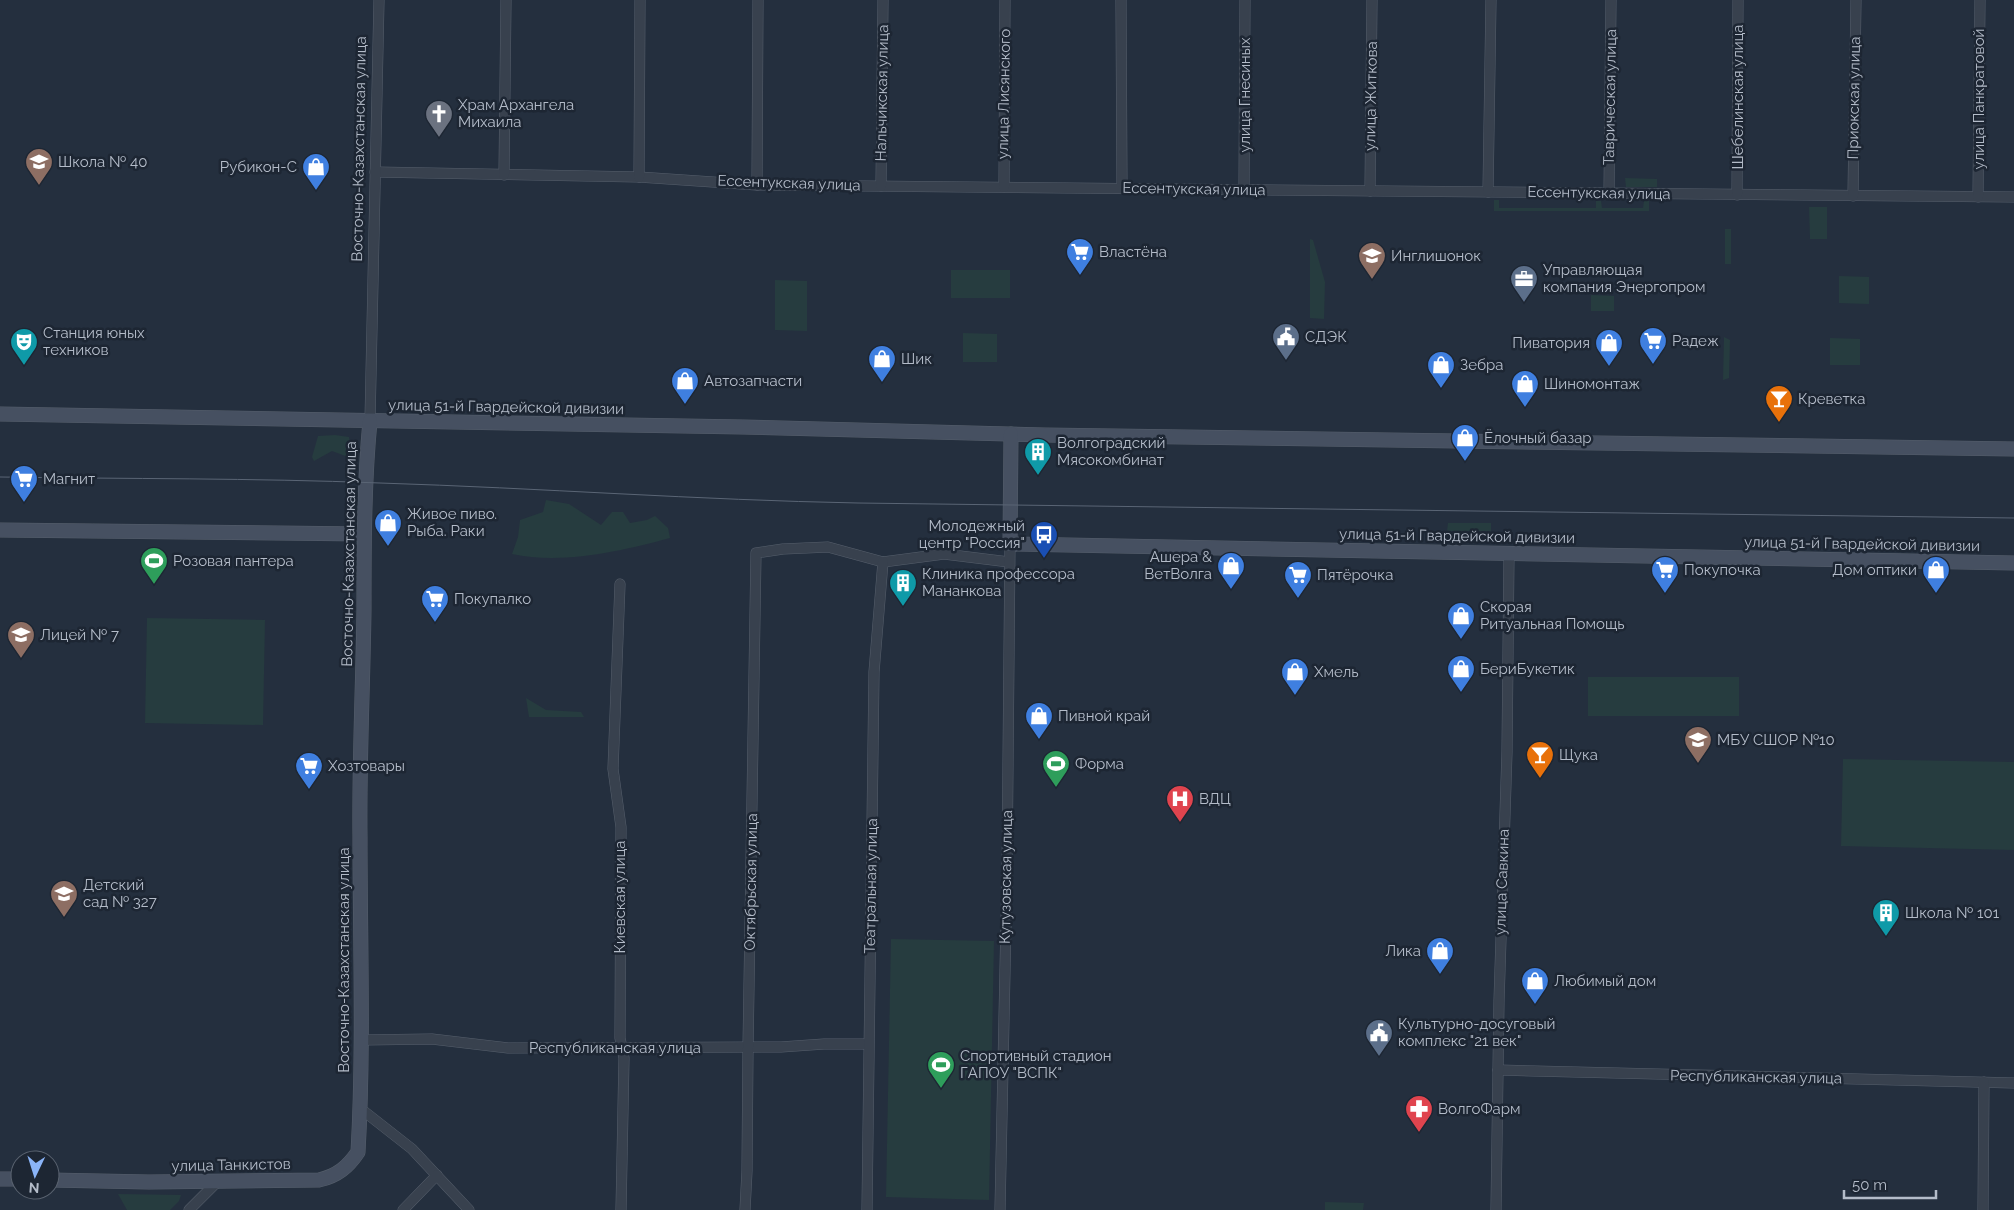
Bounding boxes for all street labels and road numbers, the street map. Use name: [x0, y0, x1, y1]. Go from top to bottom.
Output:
street label: Нальчикская улица: [872, 24, 892, 162]
street label: Шебелинская улица: [1729, 25, 1747, 169]
street label: улица Лисянского: [994, 29, 1014, 159]
street label: Таврическая улица: [1600, 29, 1620, 165]
street label: улица Панкратовой: [1970, 29, 1988, 169]
street label: Восточно-Казахстанская улица: [348, 36, 370, 262]
street label: Приокская улица: [1844, 36, 1864, 160]
street label: улица Гнесиных: [1236, 37, 1254, 153]
street label: улица Житкова: [1361, 41, 1381, 151]
street label: Ессентукская улица: [717, 172, 861, 194]
street label: Ессентукская улица: [1122, 179, 1266, 199]
street label: Ессентукская улица: [1527, 183, 1671, 203]
street label: улица 51-й Гвардейской дивизии: [388, 396, 624, 418]
street label: Восточно-Казахстанская улица: [338, 441, 360, 667]
street label: улица 51-й Гвардейской дивизии: [1339, 525, 1575, 547]
street label: улица 51-й Гвардейской дивизии: [1744, 533, 1980, 555]
street label: Кутузовская улица: [996, 810, 1016, 944]
street label: Октябрьская улица: [741, 813, 761, 951]
street label: Театральная улица: [861, 818, 881, 954]
street label: улица Савкина: [1491, 829, 1513, 935]
street label: Киевская улица: [611, 840, 629, 954]
street label: Восточно-Казахстанская улица: [335, 847, 353, 1073]
street label: Республиканская улица: [529, 1039, 701, 1057]
street label: Республиканская улица: [1670, 1066, 1842, 1088]
street label: улица Танкистов: [171, 1155, 291, 1175]

